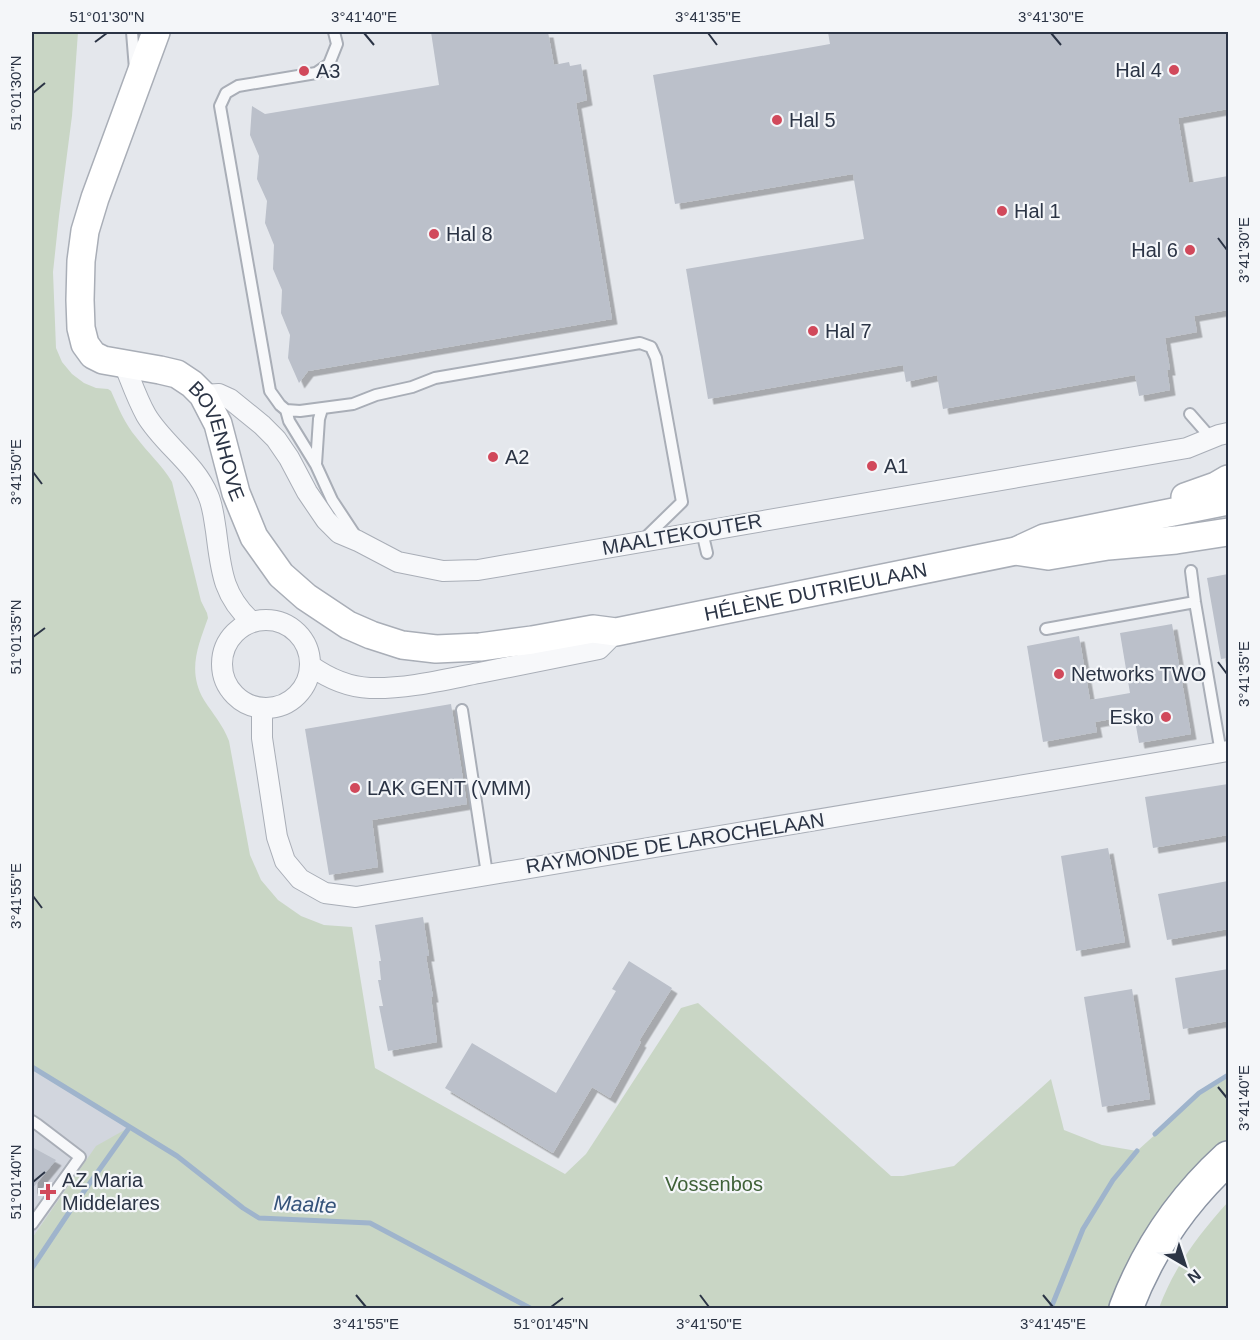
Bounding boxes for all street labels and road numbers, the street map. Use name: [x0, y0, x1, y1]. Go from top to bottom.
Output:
street label: BOVENHOVE: [184, 376, 249, 504]
street label: MAALTEKOUTER: [600, 509, 764, 559]
street label: HÉLÈNE DUTRIEULAAN: [702, 558, 929, 625]
street label: RAYMONDE DE LAROCHELAAN: [524, 809, 826, 877]

